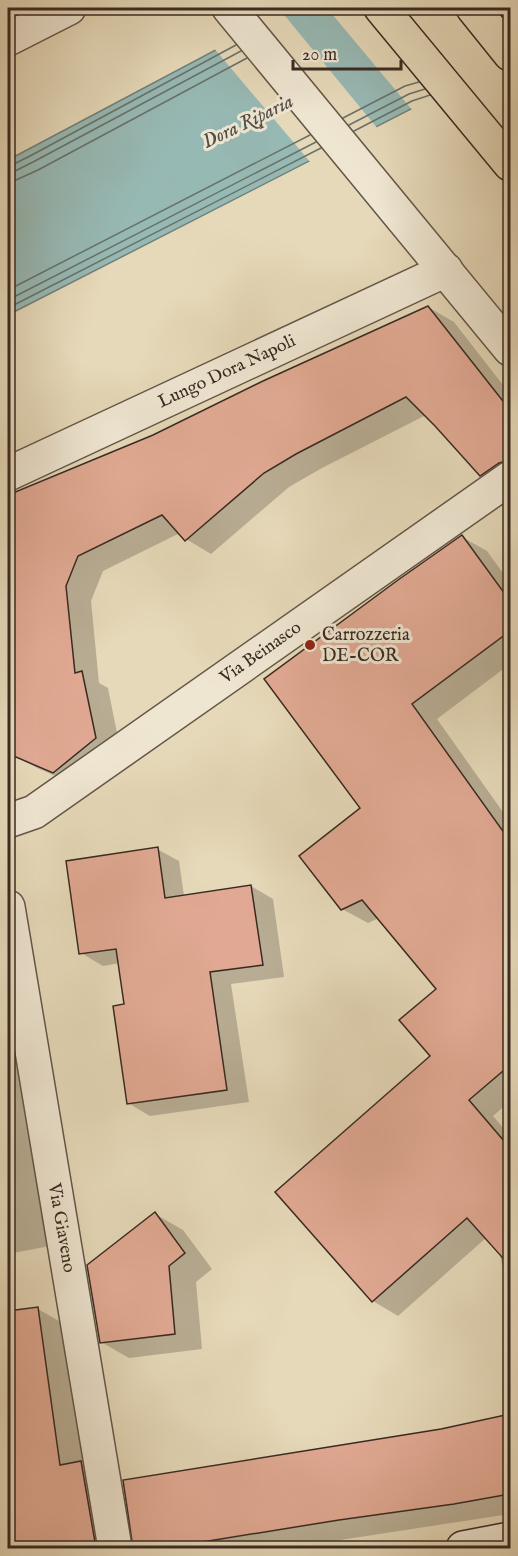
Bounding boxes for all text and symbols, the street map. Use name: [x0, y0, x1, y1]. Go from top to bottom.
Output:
scale bar: [293, 33, 401, 71]
text: 20 m: [302, 44, 337, 67]
water label: Dora Riparia: [198, 89, 298, 155]
street label: Lungo Dora Napoli: [154, 330, 300, 414]
street label: Via Beinasco: [215, 616, 307, 690]
place label: Carrozzeria DE-COR: [322, 624, 410, 668]
marker: Carrozzeria DE-COR: [303, 638, 317, 652]
street label: Via Giaveno: [42, 1180, 80, 1275]

